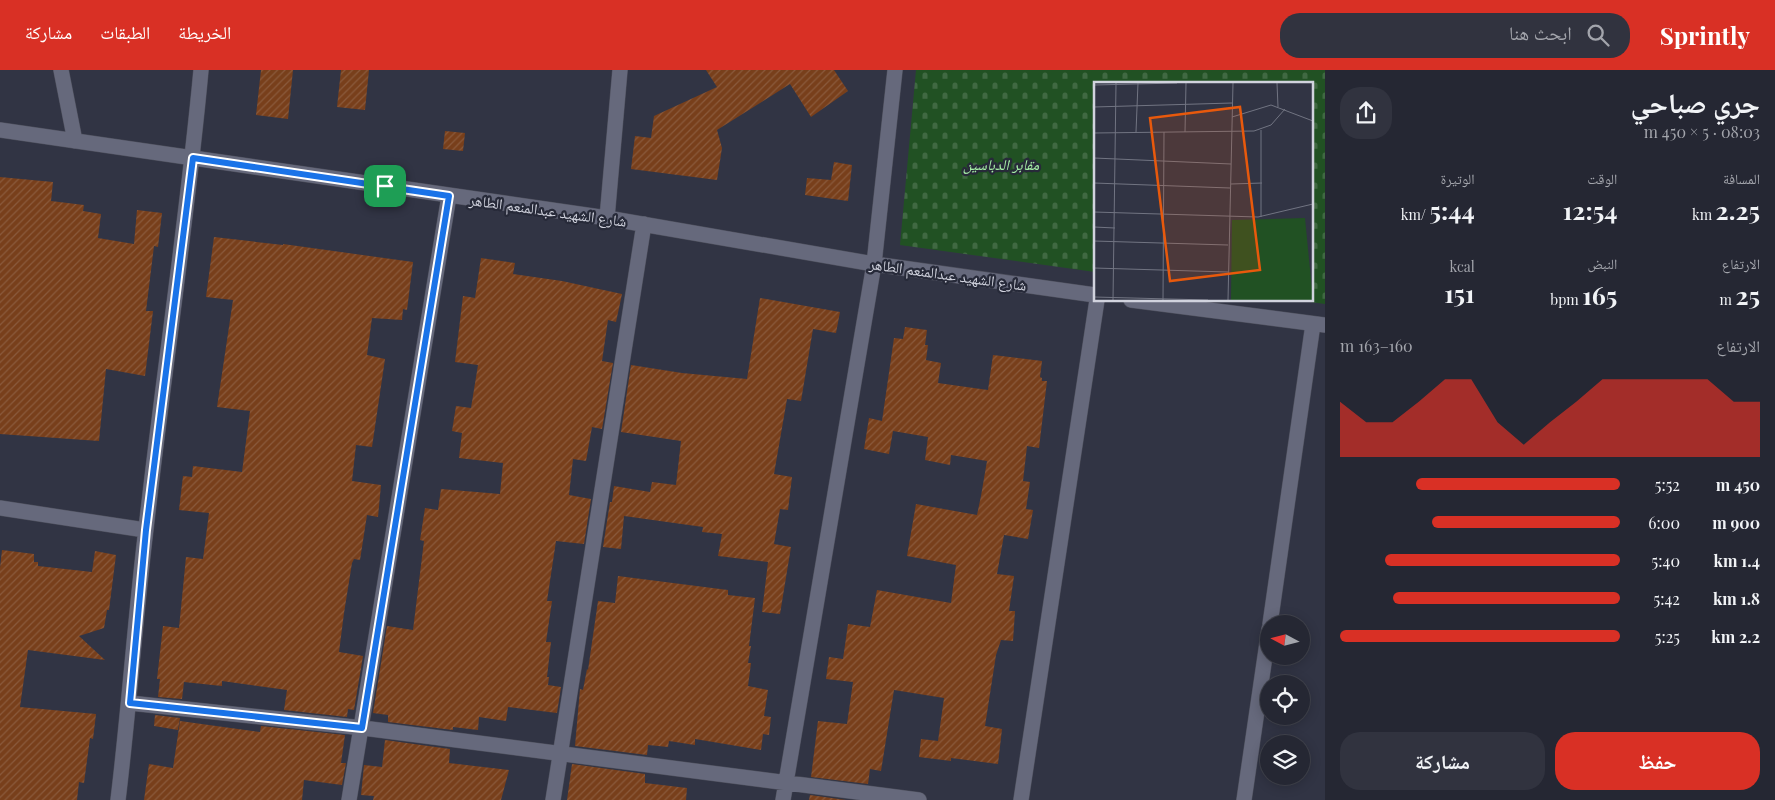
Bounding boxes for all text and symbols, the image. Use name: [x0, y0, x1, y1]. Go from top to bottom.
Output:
search box: [1280, 13, 1630, 58]
text: ابحث هنا: [1509, 19, 1572, 45]
text: Sprintly: [1660, 19, 1750, 51]
text: مشاركة: [25, 20, 72, 44]
text: الطبقات: [100, 20, 150, 44]
text: الخريطة: [178, 20, 231, 44]
icon: search: [1584, 21, 1612, 49]
inset map: [1094, 82, 1312, 301]
text: جري صباحي: [1630, 83, 1760, 120]
button: share: [1340, 87, 1392, 139]
text: 08:03 · 5 × 450 m: [1644, 121, 1760, 142]
park label: مقابر الدباسين: [963, 154, 1039, 174]
pin: [364, 165, 406, 207]
text: الوتيرة: [1441, 169, 1475, 188]
text: الوقت: [1587, 169, 1617, 188]
text: المسافة: [1723, 169, 1760, 188]
icon: arrive: [371, 172, 399, 200]
street label: شارع الشهيد عبدالمنعم الطاهر: [467, 189, 628, 232]
text: 5:44: [1430, 193, 1475, 226]
text: 12:54: [1563, 193, 1617, 226]
text: 2.25: [1716, 193, 1760, 226]
text: /km: [1401, 205, 1430, 224]
text: km: [1692, 205, 1716, 224]
street label: شارع الشهيد عبدالمنعم الطاهر: [867, 253, 1028, 296]
text: النبض: [1587, 254, 1617, 273]
text: الارتفاع: [1722, 254, 1760, 273]
text: kcal: [1450, 257, 1475, 276]
text: 151: [1444, 276, 1475, 309]
text: 165: [1582, 278, 1617, 311]
text: 25: [1735, 278, 1760, 311]
text: bpm: [1550, 290, 1582, 309]
text: m: [1720, 290, 1735, 309]
text: 160–163 m: [1340, 335, 1413, 356]
text: الارتفاع: [1716, 335, 1760, 356]
text: 5:52: [1655, 474, 1680, 495]
text: 450 m: [1716, 474, 1760, 495]
text: 6:00: [1648, 512, 1680, 533]
text: 900 m: [1712, 512, 1760, 533]
text: 5:40: [1652, 550, 1680, 571]
text: 1.4 km: [1714, 550, 1760, 571]
text: 5:42: [1654, 588, 1680, 609]
text: 1.8 km: [1713, 588, 1760, 609]
north arrow: [1260, 615, 1310, 665]
map controls: [1260, 615, 1310, 785]
text: 5:25: [1655, 626, 1680, 647]
text: 2.2 km: [1711, 626, 1760, 647]
button: locate: [1260, 675, 1310, 725]
button: مشاركة: [1340, 732, 1545, 790]
button: حفظ: [1555, 732, 1760, 790]
button: layers: [1260, 735, 1310, 785]

